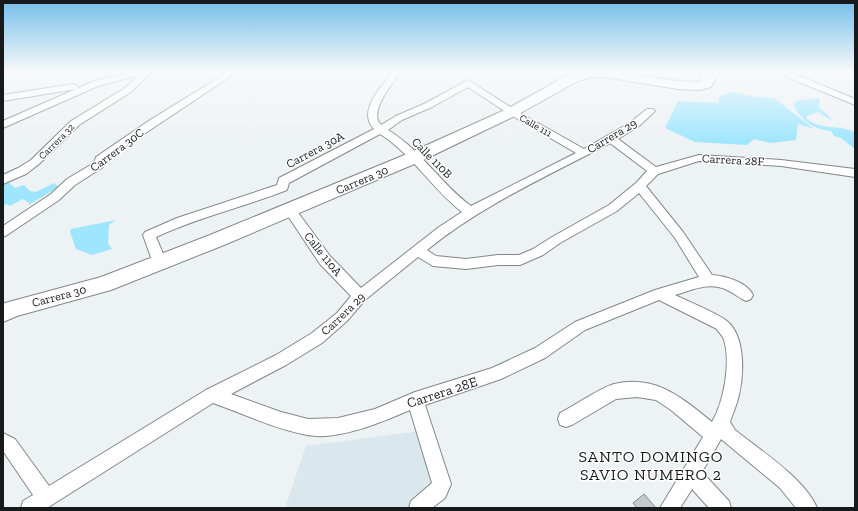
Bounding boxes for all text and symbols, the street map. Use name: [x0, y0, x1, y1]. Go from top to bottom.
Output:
street label: Calle 111: [517, 112, 554, 140]
street label: Carrera 29: [585, 116, 639, 156]
street label: Carrera 32: [36, 121, 77, 162]
street label: Carrera 30C: [87, 125, 147, 175]
street label: Carrera 30A: [284, 129, 346, 171]
street label: Calle 110B: [409, 135, 455, 181]
street label: Carrera 28F: [702, 151, 765, 169]
street label: Carrera 30: [334, 163, 390, 197]
street label: Calle 110A: [301, 229, 345, 279]
street label: Carrera 30: [30, 282, 88, 310]
street label: Carrera 29: [318, 290, 368, 338]
street label: Carrera 28E: [405, 373, 479, 412]
district label: SANTO DOMINGO SAVIO NUMERO 2: [579, 447, 723, 484]

